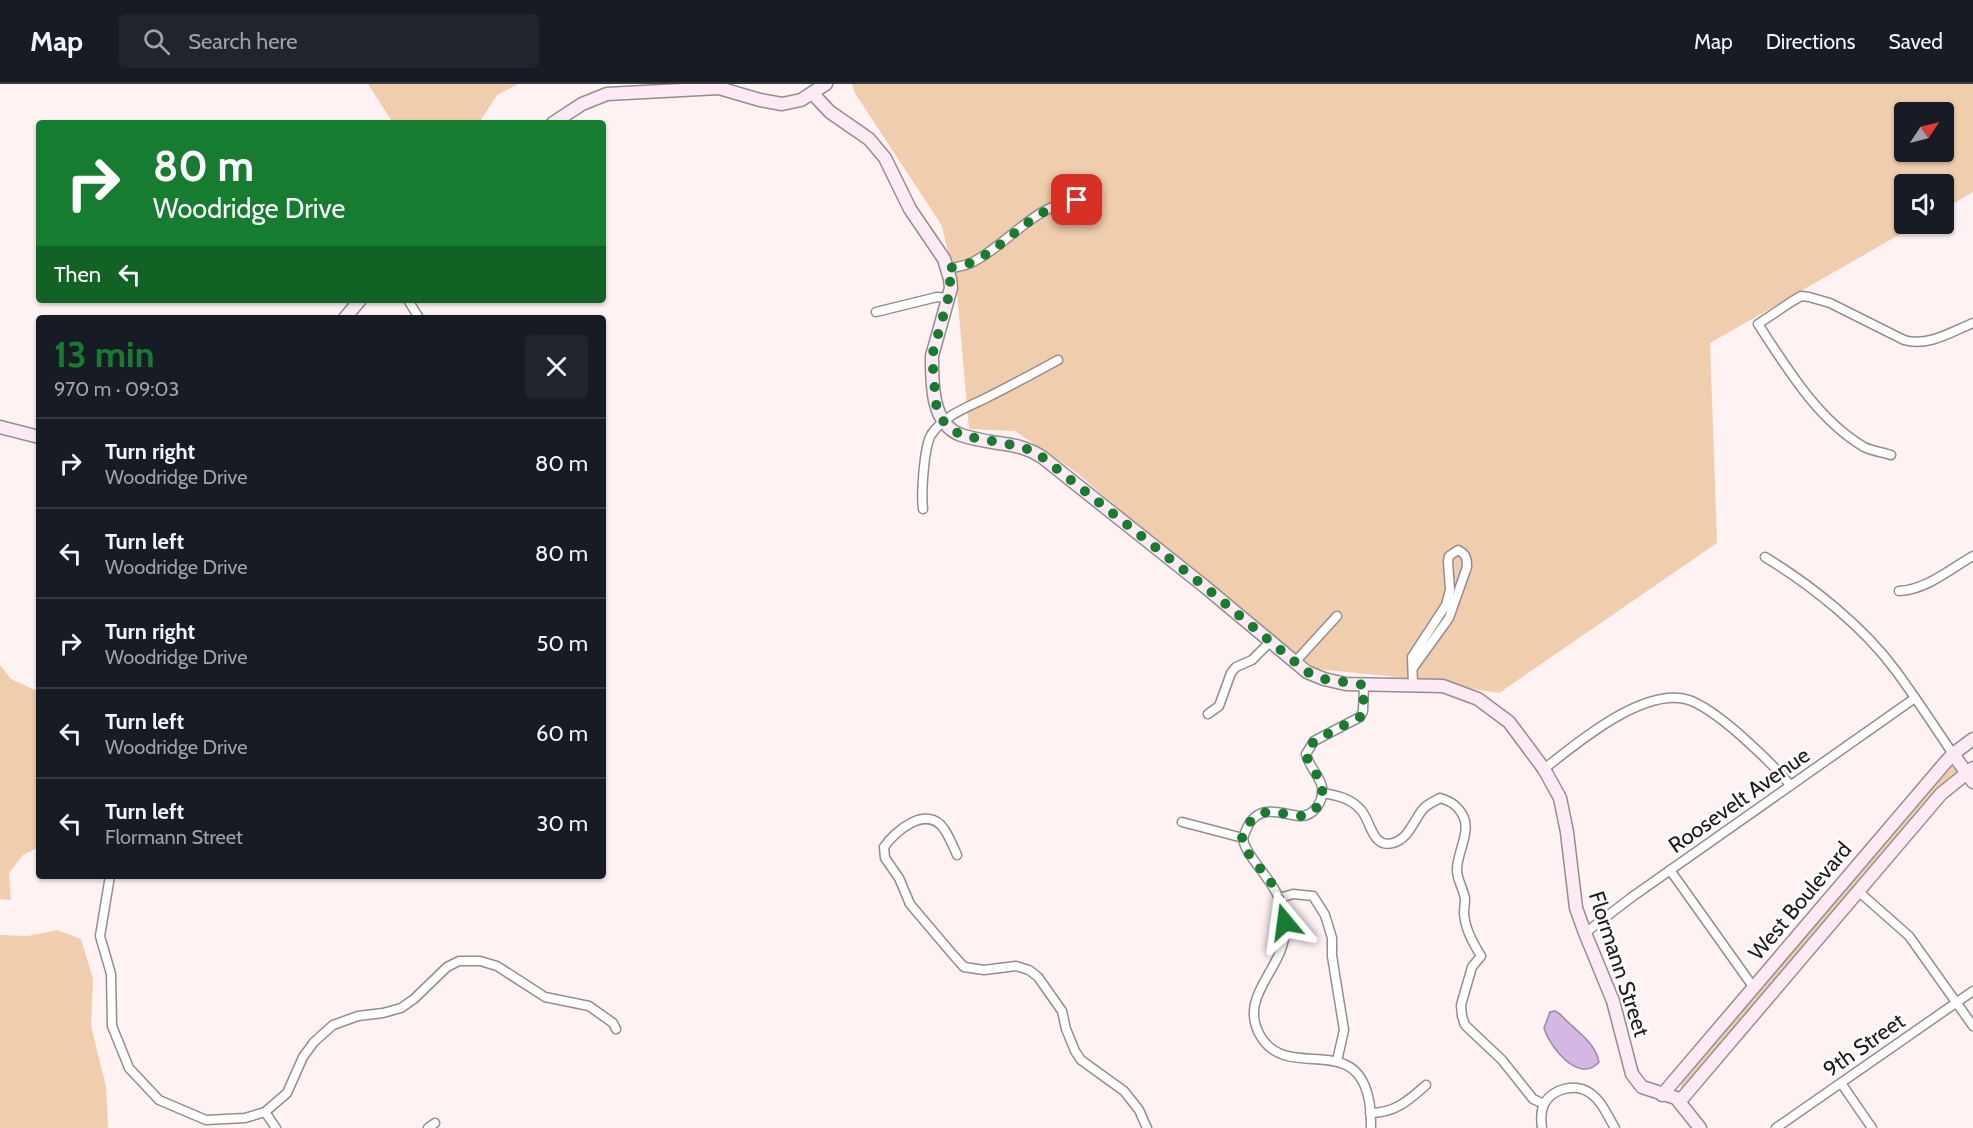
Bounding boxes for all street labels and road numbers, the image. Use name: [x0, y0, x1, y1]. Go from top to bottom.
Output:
street label: Roosevelt Avenue: [1663, 741, 1815, 859]
street label: West Boulevard: [1743, 836, 1857, 966]
street label: Flormann Street: [1583, 888, 1655, 1041]
street label: 9th Street: [1818, 1007, 1910, 1083]

